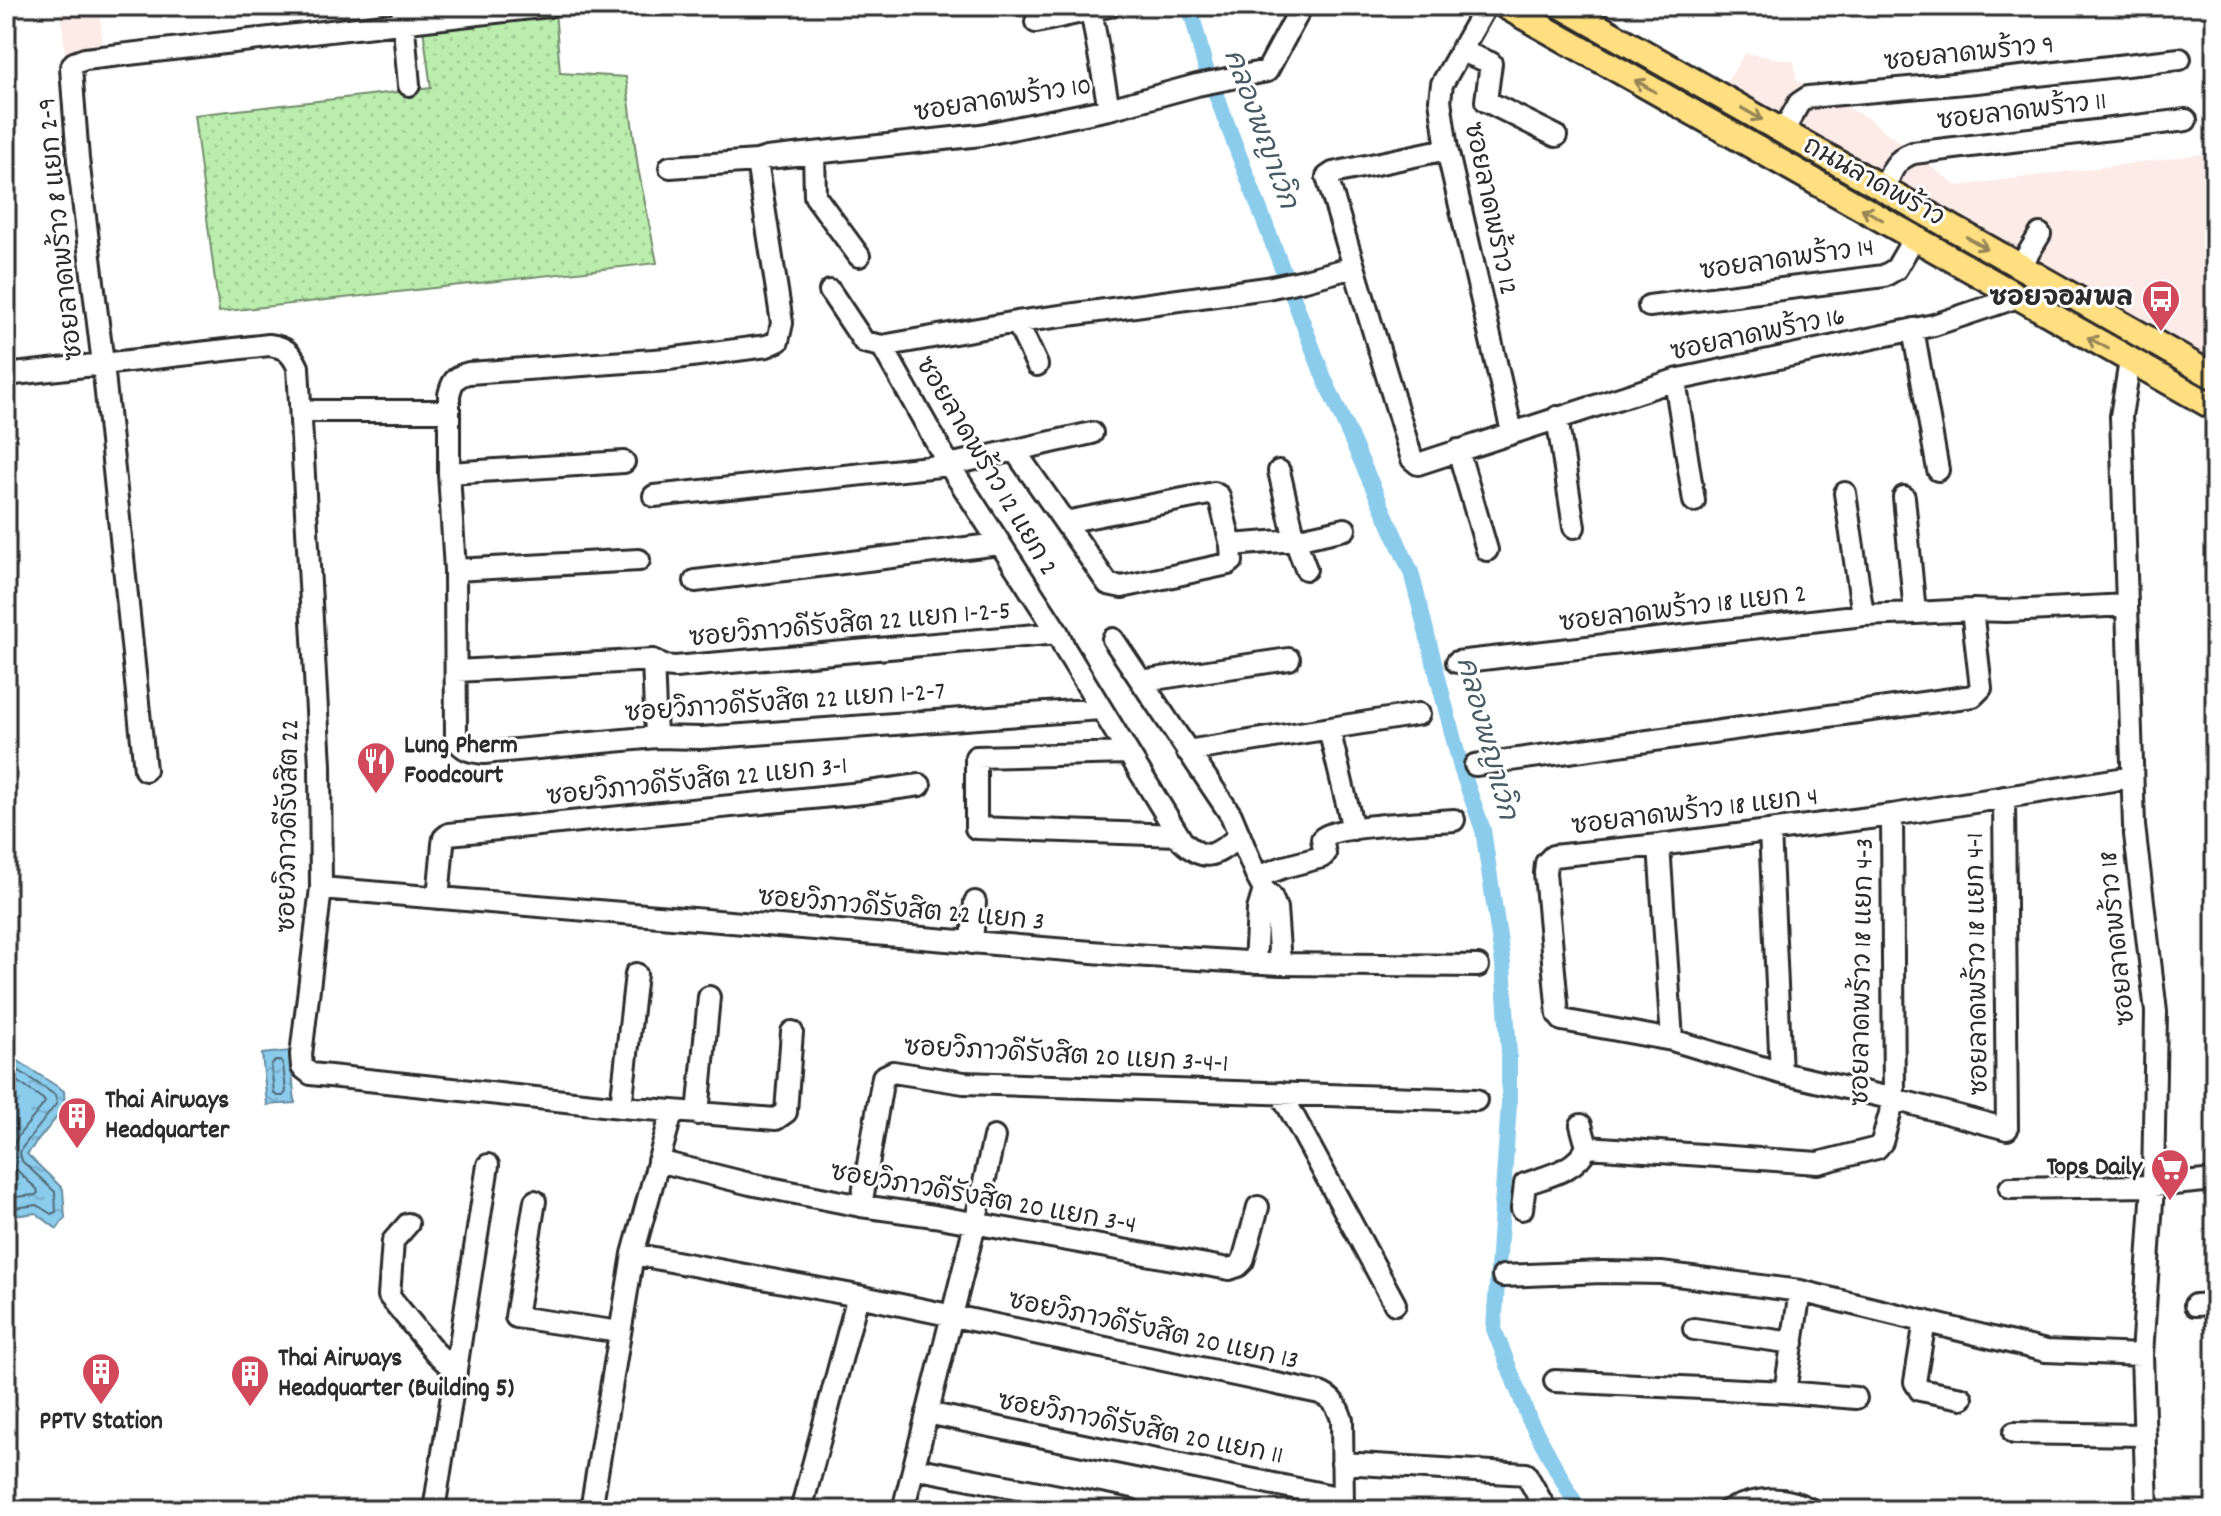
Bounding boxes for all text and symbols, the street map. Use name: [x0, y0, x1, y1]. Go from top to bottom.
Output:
street label: ซอยลาดพร้าว 9: [1882, 27, 2056, 82]
water label: คลองพญาเวิก: [1211, 44, 1307, 217]
street label: ซอยลาดพร้าว 10: [912, 68, 1094, 133]
one-way arrow: [1634, 78, 1658, 93]
street label: ซอยลาดพร้าว 11: [1935, 83, 2109, 142]
street label: ซอยลาดพร้าว 8 แยก 2-9: [29, 96, 94, 362]
one-way arrow: [1739, 107, 1763, 122]
street label: ซอยลาดพร้าว 12: [1453, 119, 1526, 299]
street label: ถนนลาดพร้าว: [1796, 128, 1951, 237]
one-way arrow: [1861, 206, 1884, 222]
street label: ซอยลาดพร้าว 14: [1697, 229, 1876, 292]
one-way arrow: [1965, 235, 1989, 251]
bus stop icon: ซอยจอมพล: [2140, 278, 2182, 333]
place label: ซอยจอมพล: [1989, 281, 2133, 318]
street label: ซอยลาดพร้าว 16: [1667, 298, 1849, 373]
one-way arrow: [2087, 335, 2110, 351]
street label: ซอยลาดพร้าว 12 แยก 2: [905, 350, 1066, 584]
street label: ซอยลาดพร้าว 18 แยก 2: [1557, 575, 1809, 644]
street label: ซอยวิภาวดีรังสิต 22 แยก 1-2-5: [688, 593, 1012, 659]
water label: คลองพญาเวิก: [1443, 653, 1526, 827]
street label: ซอยวิภาวดีรังสิต 22 แยก 1-2-7: [624, 674, 946, 734]
street label: ซอยวิภาวดีรังสิต 22: [270, 719, 310, 933]
place label: Lung Pherm Foodcourt: [404, 728, 518, 795]
restaurant icon: Lung Pherm Foodcourt: [355, 740, 397, 795]
street label: ซอยวิภาวดีรังสิต 22 แยก 3-1: [545, 749, 849, 817]
street label: ซอยลาดพร้าว 18 แยก 4: [1570, 779, 1820, 846]
street label: ซอยลาดพร้าว 18 แยก 4-1: [1957, 832, 2000, 1096]
street label: ซอยลาดพร้าว 18 แยก 4-3: [1842, 837, 1885, 1107]
street label: ซอยลาดพร้าว 18: [2090, 849, 2147, 1027]
street label: ซอยวิภาวดีรังสิต 22 แยก 3: [756, 880, 1046, 942]
street label: ซอยวิภาวดีรังสิต 20 แยก 3-4-1: [903, 1030, 1229, 1084]
place label: Thai Airways Headquarter: [105, 1083, 230, 1150]
building icon: Thai Airways Headquarter: [56, 1095, 98, 1150]
supermarket icon: Tops Daily: [2149, 1147, 2191, 1202]
place label: Tops Daily: [2046, 1150, 2143, 1187]
street label: ซอยวิภาวดีรังสิต 20 แยก 3-4: [827, 1155, 1139, 1245]
street label: ซอยวิภาวดีรังสิต 20 แยก 13: [1004, 1283, 1302, 1381]
place label: Thai Airways Headquarter (Building 5): [278, 1341, 515, 1408]
building icon: PPTV Station: [80, 1351, 122, 1406]
building icon: Thai Airways Headquarter (Building 5): [229, 1353, 271, 1408]
street label: ซอยวิภาวดีรังสิต 20 แยก 11: [994, 1384, 1286, 1476]
place label: PPTV Station: [39, 1404, 163, 1441]

